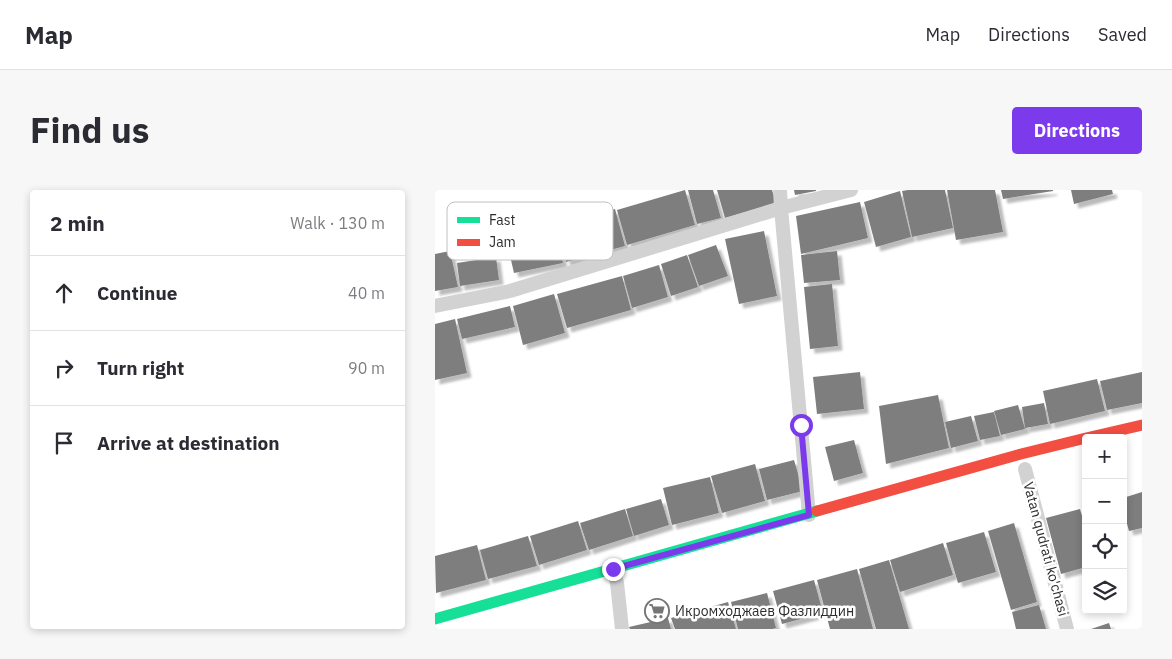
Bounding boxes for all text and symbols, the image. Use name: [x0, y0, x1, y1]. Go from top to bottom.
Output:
text: Map: [25, 19, 73, 51]
text: Map: [925, 23, 960, 46]
text: Directions: [988, 23, 1070, 46]
text: Saved: [1098, 23, 1147, 46]
text: Find us: [30, 107, 149, 153]
button: Directions: [1012, 107, 1142, 154]
legend: [447, 202, 613, 260]
text: 2 min: [50, 209, 105, 237]
text: Fast: [489, 211, 515, 229]
text: Walk · 130 m: [290, 213, 385, 233]
text: Jam: [489, 233, 516, 251]
icon: ahead: [50, 279, 78, 307]
text: Continue: [97, 281, 177, 305]
text: 40 m: [348, 283, 385, 303]
icon: right: [50, 354, 78, 382]
text: Turn right: [97, 356, 184, 380]
text: 90 m: [348, 358, 385, 378]
route start: [790, 414, 813, 437]
icon: arrive: [50, 429, 78, 457]
text: Arrive at destination: [97, 431, 280, 455]
map controls: [1082, 434, 1127, 614]
button: +: [1082, 434, 1127, 479]
button: −: [1082, 479, 1127, 524]
street label: Vatan qudrati ko'chasi: [1019, 480, 1073, 618]
button: locate: [1082, 524, 1127, 569]
route end: [602, 558, 625, 581]
button: layers: [1082, 569, 1127, 614]
supermarket icon: Икромходжаев Фазлиддин: [644, 598, 670, 624]
place label: Икромходжаев Фазлиддин: [675, 602, 854, 620]

